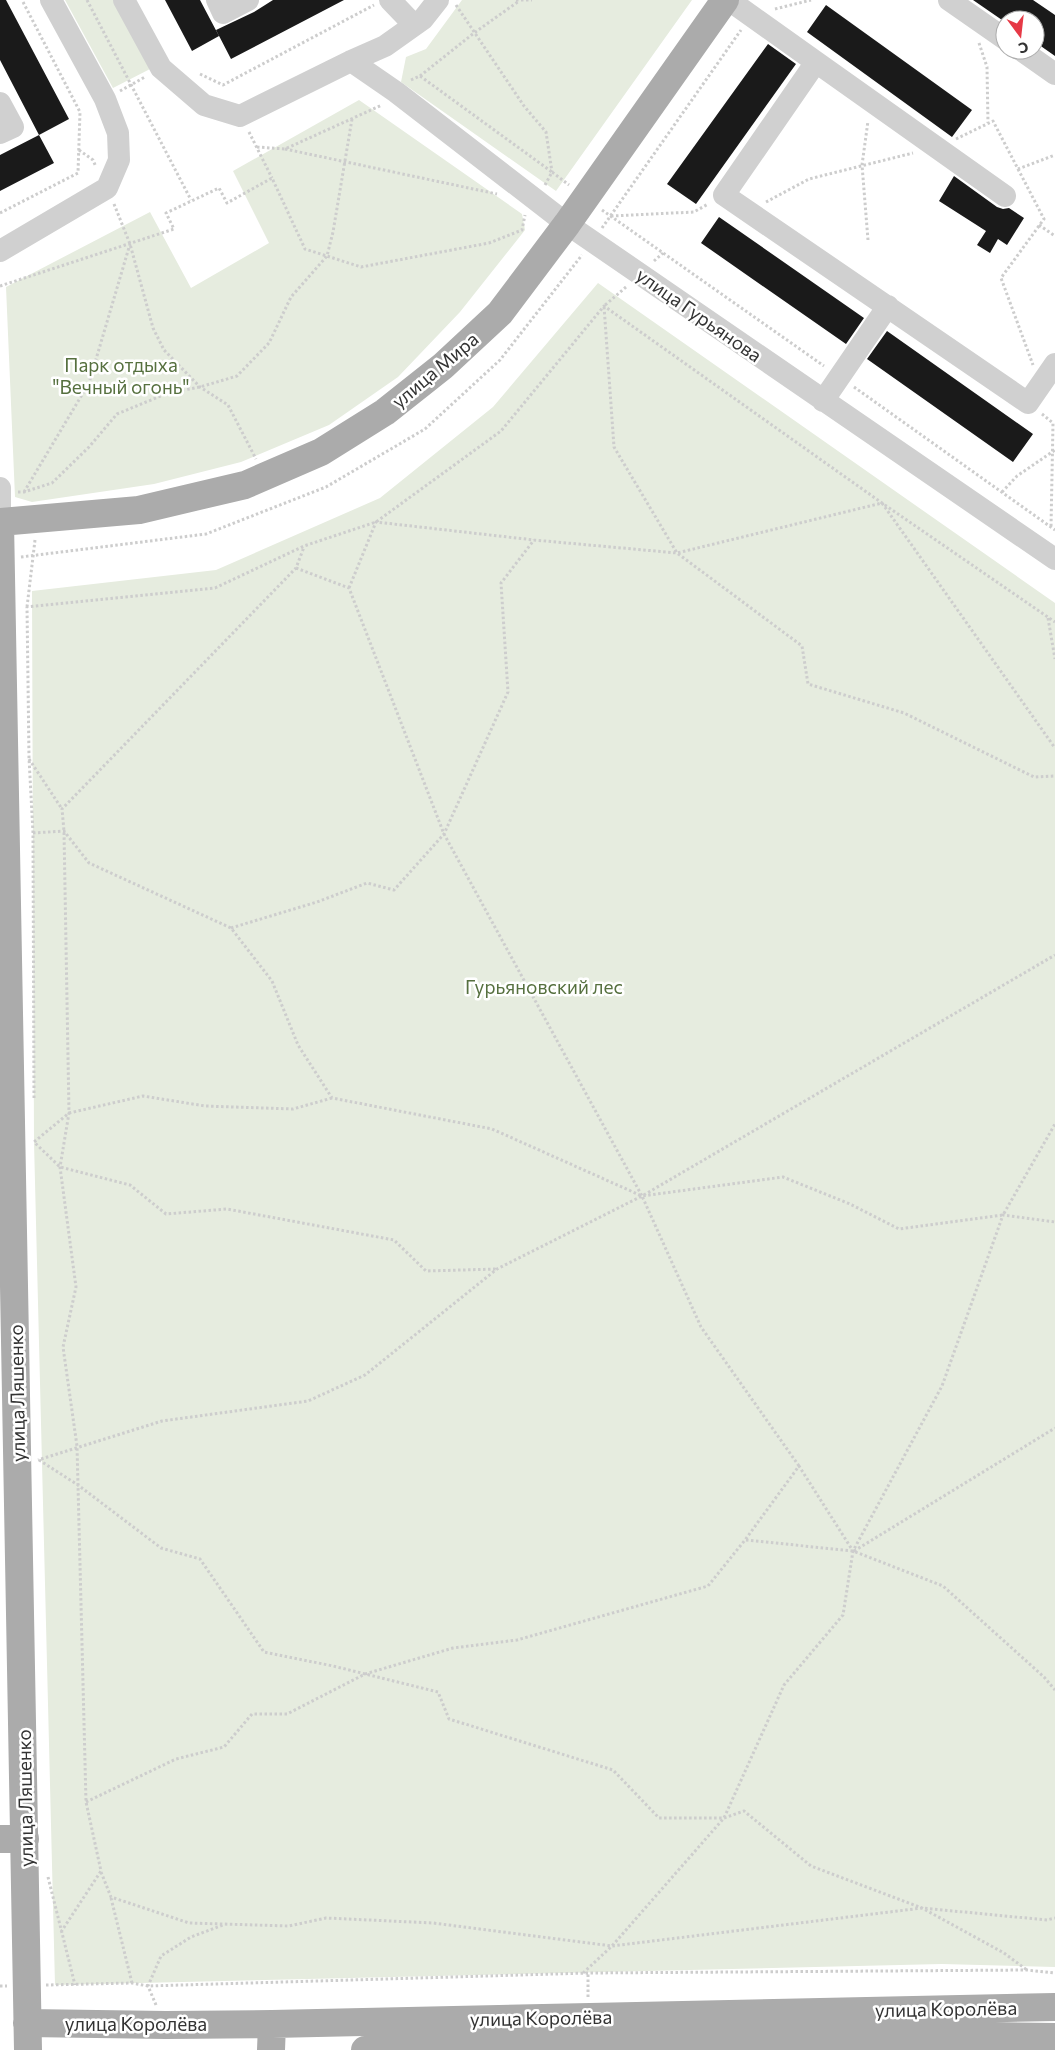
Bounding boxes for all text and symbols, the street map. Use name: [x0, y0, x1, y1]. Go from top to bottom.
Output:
north arrow: [995, 10, 1045, 60]
text: С: [1017, 39, 1030, 57]
street label: улица Гурьянова: [632, 263, 766, 366]
street label: улица Мира: [387, 327, 483, 412]
park label: Парк отдыха "Вечный огонь": [52, 353, 190, 398]
park label: Гурьяновский лес: [465, 975, 623, 998]
street label: улица Ляшенко: [4, 1324, 29, 1462]
street label: улица Ляшенко: [12, 1729, 37, 1867]
street label: улица Королёва: [875, 1996, 1017, 2021]
street label: улица Королёва: [470, 2005, 612, 2030]
street label: улица Королёва: [65, 2012, 207, 2035]

